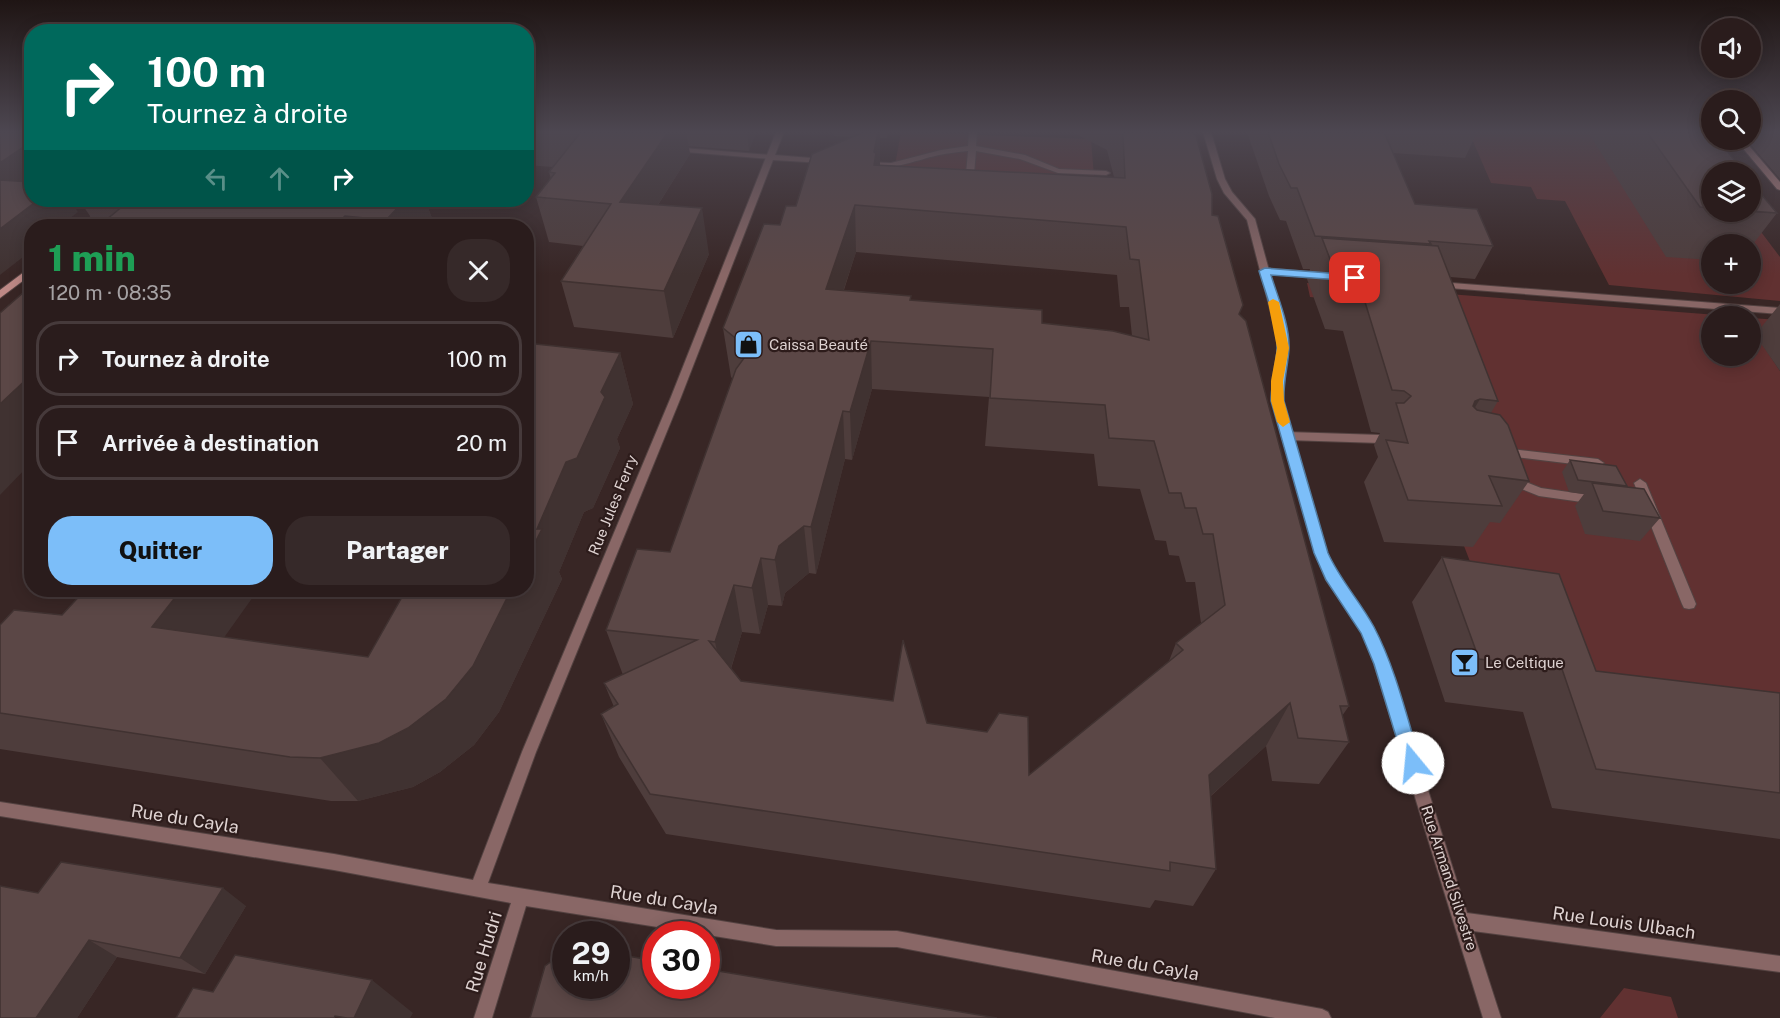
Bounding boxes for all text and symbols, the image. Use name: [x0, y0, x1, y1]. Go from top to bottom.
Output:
map controls: [1701, 18, 1761, 366]
button: sound: [1701, 18, 1761, 78]
text: 100 m: [147, 47, 266, 96]
icon: right: [48, 48, 126, 126]
button: search: [1701, 90, 1761, 150]
text: Tournez à droite: [147, 97, 348, 129]
icon: left: [200, 162, 233, 195]
icon: ahead: [263, 162, 296, 195]
icon: right: [326, 162, 359, 195]
button: layers: [1701, 162, 1761, 222]
button: +: [1701, 234, 1761, 294]
text: 1 min: [48, 237, 136, 279]
button: close: [447, 239, 510, 302]
pin: [1329, 252, 1380, 303]
icon: arrive: [1338, 261, 1371, 294]
text: 120 m · 08:35: [48, 281, 172, 305]
button: −: [1701, 306, 1761, 366]
shop icon: Caissa Beauté: [732, 329, 764, 361]
place label: Caissa Beauté: [769, 336, 868, 353]
icon: right: [51, 342, 84, 375]
text: Tournez à droite: [102, 346, 270, 372]
text: 100 m: [447, 346, 507, 372]
icon: arrive: [51, 426, 84, 459]
text: Arrivée à destination: [102, 430, 319, 456]
text: 20 m: [456, 430, 507, 456]
street label: Rue Jules Ferry: [585, 452, 640, 557]
button: Quitter: [48, 516, 273, 585]
button: Partager: [285, 516, 510, 585]
bar icon: Le Celtique: [1448, 647, 1480, 679]
place label: Le Celtique: [1485, 654, 1564, 671]
position arrow: [1381, 731, 1445, 795]
street label: Rue du Cayla: [130, 800, 241, 837]
street label: Rue Armand Silvestre: [1418, 803, 1481, 952]
street label: Rue du Cayla: [609, 881, 720, 918]
street label: Rue Louis Ulbach: [1551, 902, 1697, 943]
street label: Rue Hudri: [461, 909, 506, 995]
speed limit sign: 30: [642, 921, 720, 999]
text: 29: [572, 935, 610, 971]
street label: Rue du Cayla: [1090, 945, 1201, 984]
text: km/h: [573, 967, 609, 984]

